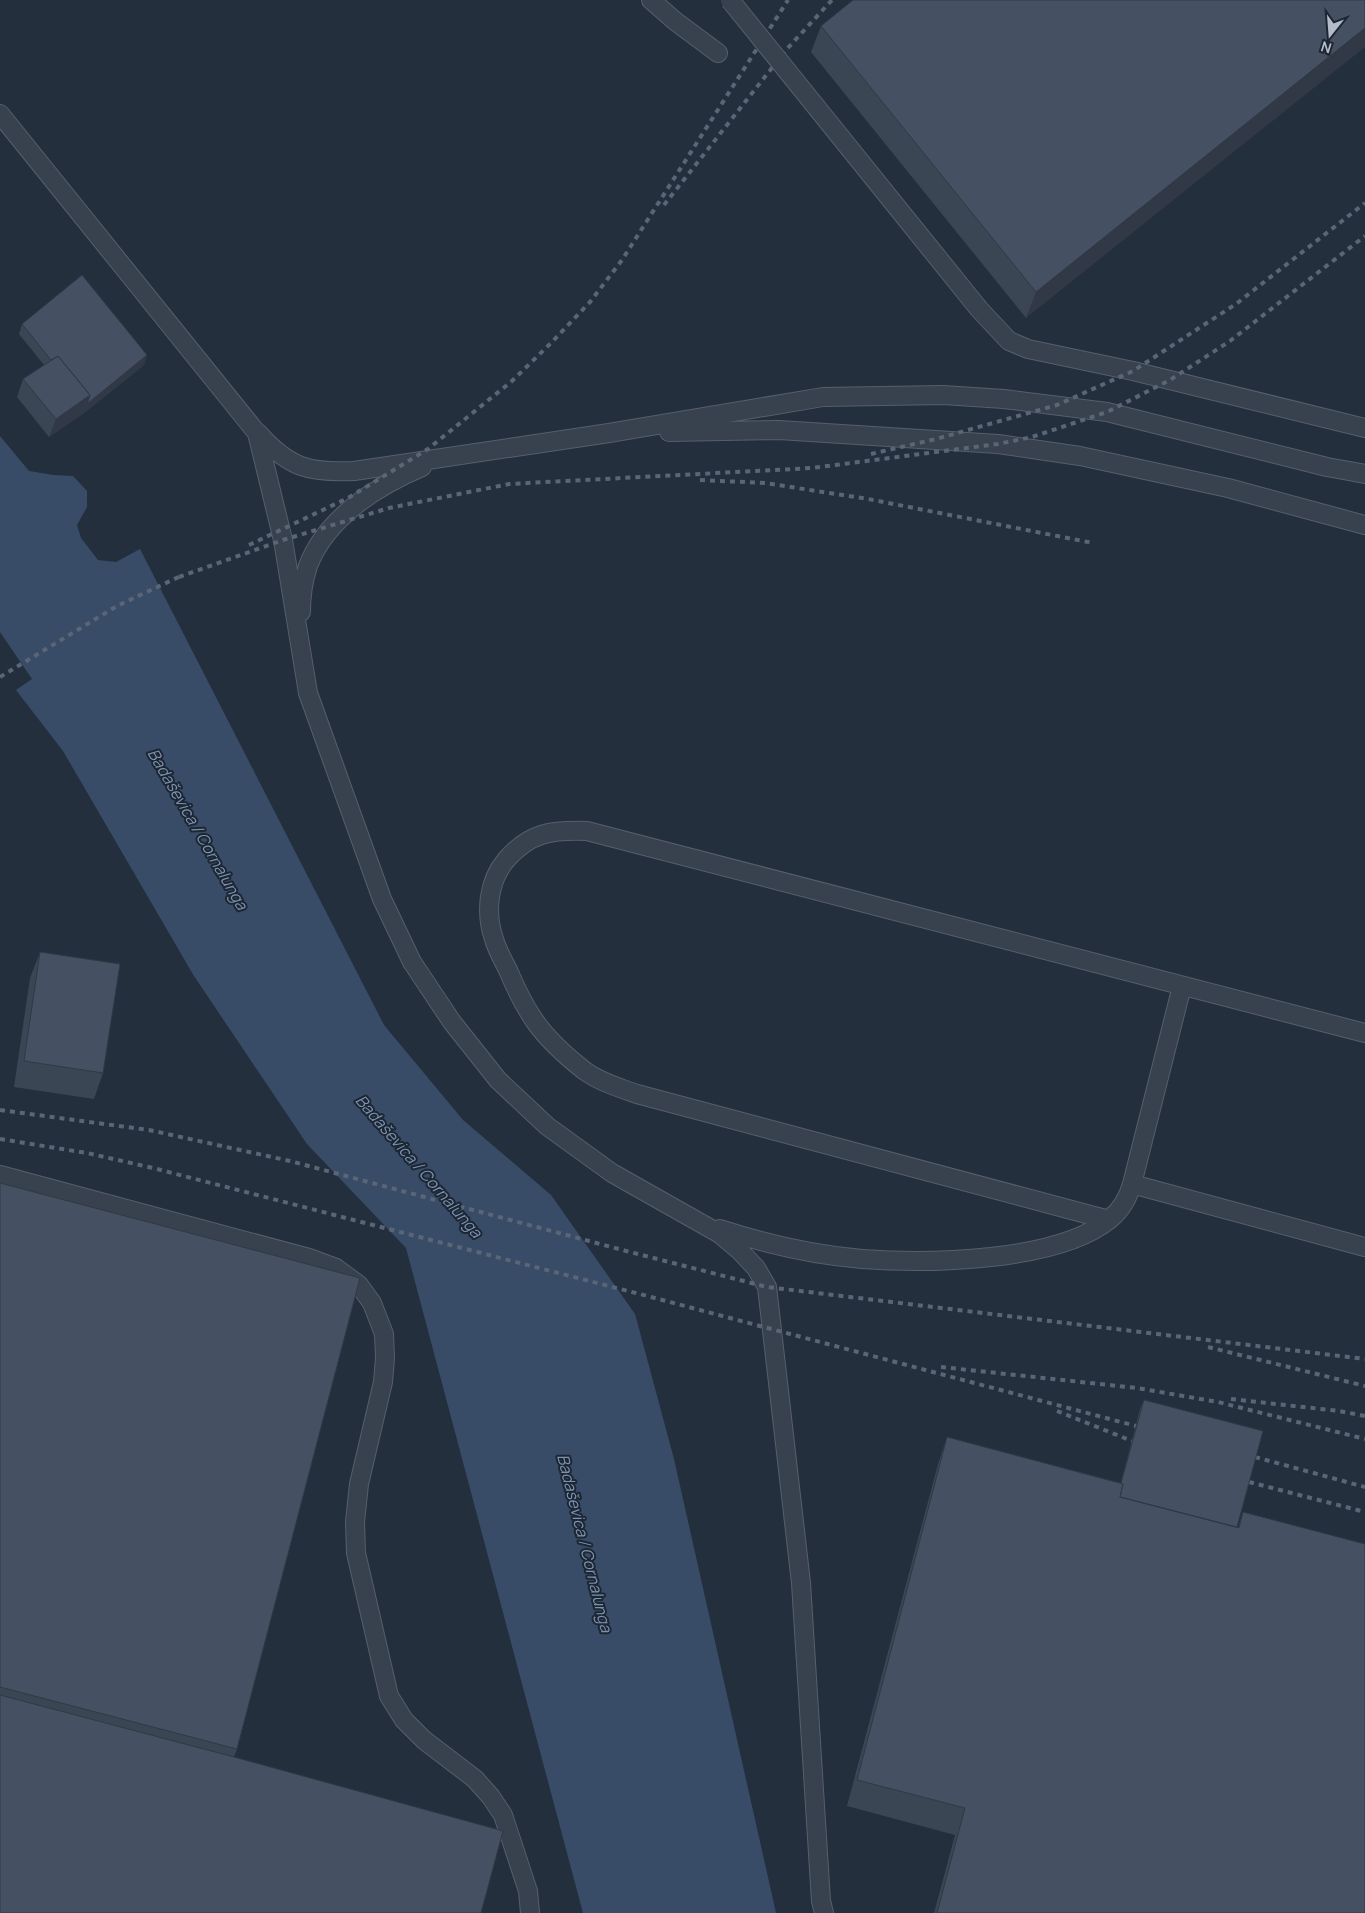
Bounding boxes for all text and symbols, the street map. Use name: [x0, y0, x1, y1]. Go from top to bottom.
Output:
north arrow: [1305, 10, 1355, 60]
text: N: [1318, 37, 1334, 58]
water label: Badaševica / Cornalunga: [143, 744, 254, 915]
water label: Badaševica / Cornalunga: [351, 1090, 488, 1243]
water label: Badaševica / Cornalunga: [552, 1452, 618, 1635]

